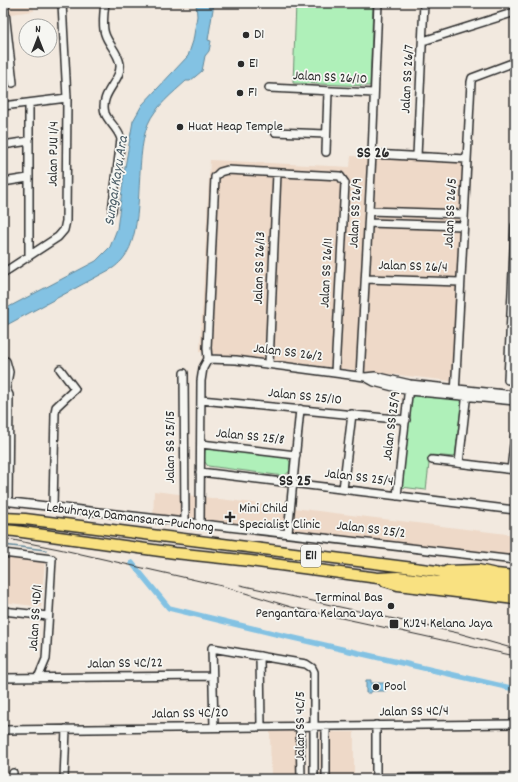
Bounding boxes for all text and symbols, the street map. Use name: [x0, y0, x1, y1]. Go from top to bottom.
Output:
north arrow: [18, 18, 58, 58]
text: N: [35, 22, 41, 38]
place label: D1: [254, 25, 264, 45]
marker: D1: [241, 30, 251, 40]
street label: Jalan SS 26/7: [396, 44, 420, 114]
place label: E1: [249, 54, 258, 74]
marker: E1: [236, 59, 246, 69]
street label: Jalan SS 26/10: [292, 66, 368, 90]
place label: F1: [248, 83, 257, 103]
marker: F1: [235, 88, 245, 98]
place label: Huat Heap Temple: [188, 117, 283, 137]
street label: Jalan PJU 1/4: [43, 121, 65, 187]
marker: Huat Heap Temple: [175, 122, 185, 132]
water label: Sungai Kayu Ara: [99, 134, 135, 227]
district label: SS 26: [357, 142, 389, 165]
street label: Jalan SS 26/9: [344, 177, 368, 249]
street label: Jalan SS 26/5: [439, 177, 463, 249]
street label: Jalan SS 26/13: [249, 231, 271, 305]
street label: Jalan SS 26/11: [315, 238, 339, 308]
street label: Jalan SS 26/4: [378, 256, 448, 278]
street label: Jalan SS 26/2: [252, 339, 324, 367]
street label: Jalan SS 25/10: [267, 383, 343, 411]
street label: Jalan SS 25/9: [378, 390, 406, 462]
street label: Jalan SS 25/15: [161, 411, 181, 483]
street label: Jalan SS 25/8: [215, 423, 286, 451]
street label: Jalan SS 25/4: [323, 464, 395, 492]
district label: SS 25: [279, 470, 311, 493]
street label: Lebuhraya Damansara–Puchong: [45, 498, 215, 538]
place label: Mini Child Specialist Clinic: [239, 499, 321, 535]
marker: Mini Child Specialist Clinic: [224, 511, 236, 523]
street label: Jalan SS 25/2: [335, 516, 407, 544]
road number: E11: [301, 545, 321, 567]
street label: Jalan SS 4D/1: [24, 584, 48, 652]
place label: Terminal Bas Pengantara Kelana Jaya: [255, 588, 383, 624]
marker: Terminal Bas Pengantara Kelana Jaya: [386, 601, 396, 611]
place label: KJ24 Kelana Jaya: [403, 614, 493, 634]
marker: KJ24 Kelana Jaya: [388, 618, 400, 630]
street label: Jalan SS 4C/22: [87, 653, 163, 675]
place label: Pool: [384, 677, 407, 697]
marker: Pool: [371, 682, 381, 692]
street label: Jalan SS 4C/5: [291, 691, 311, 761]
street label: Jalan SS 4C/4: [379, 701, 449, 723]
street label: Jalan SS 4C/20: [151, 703, 229, 725]

